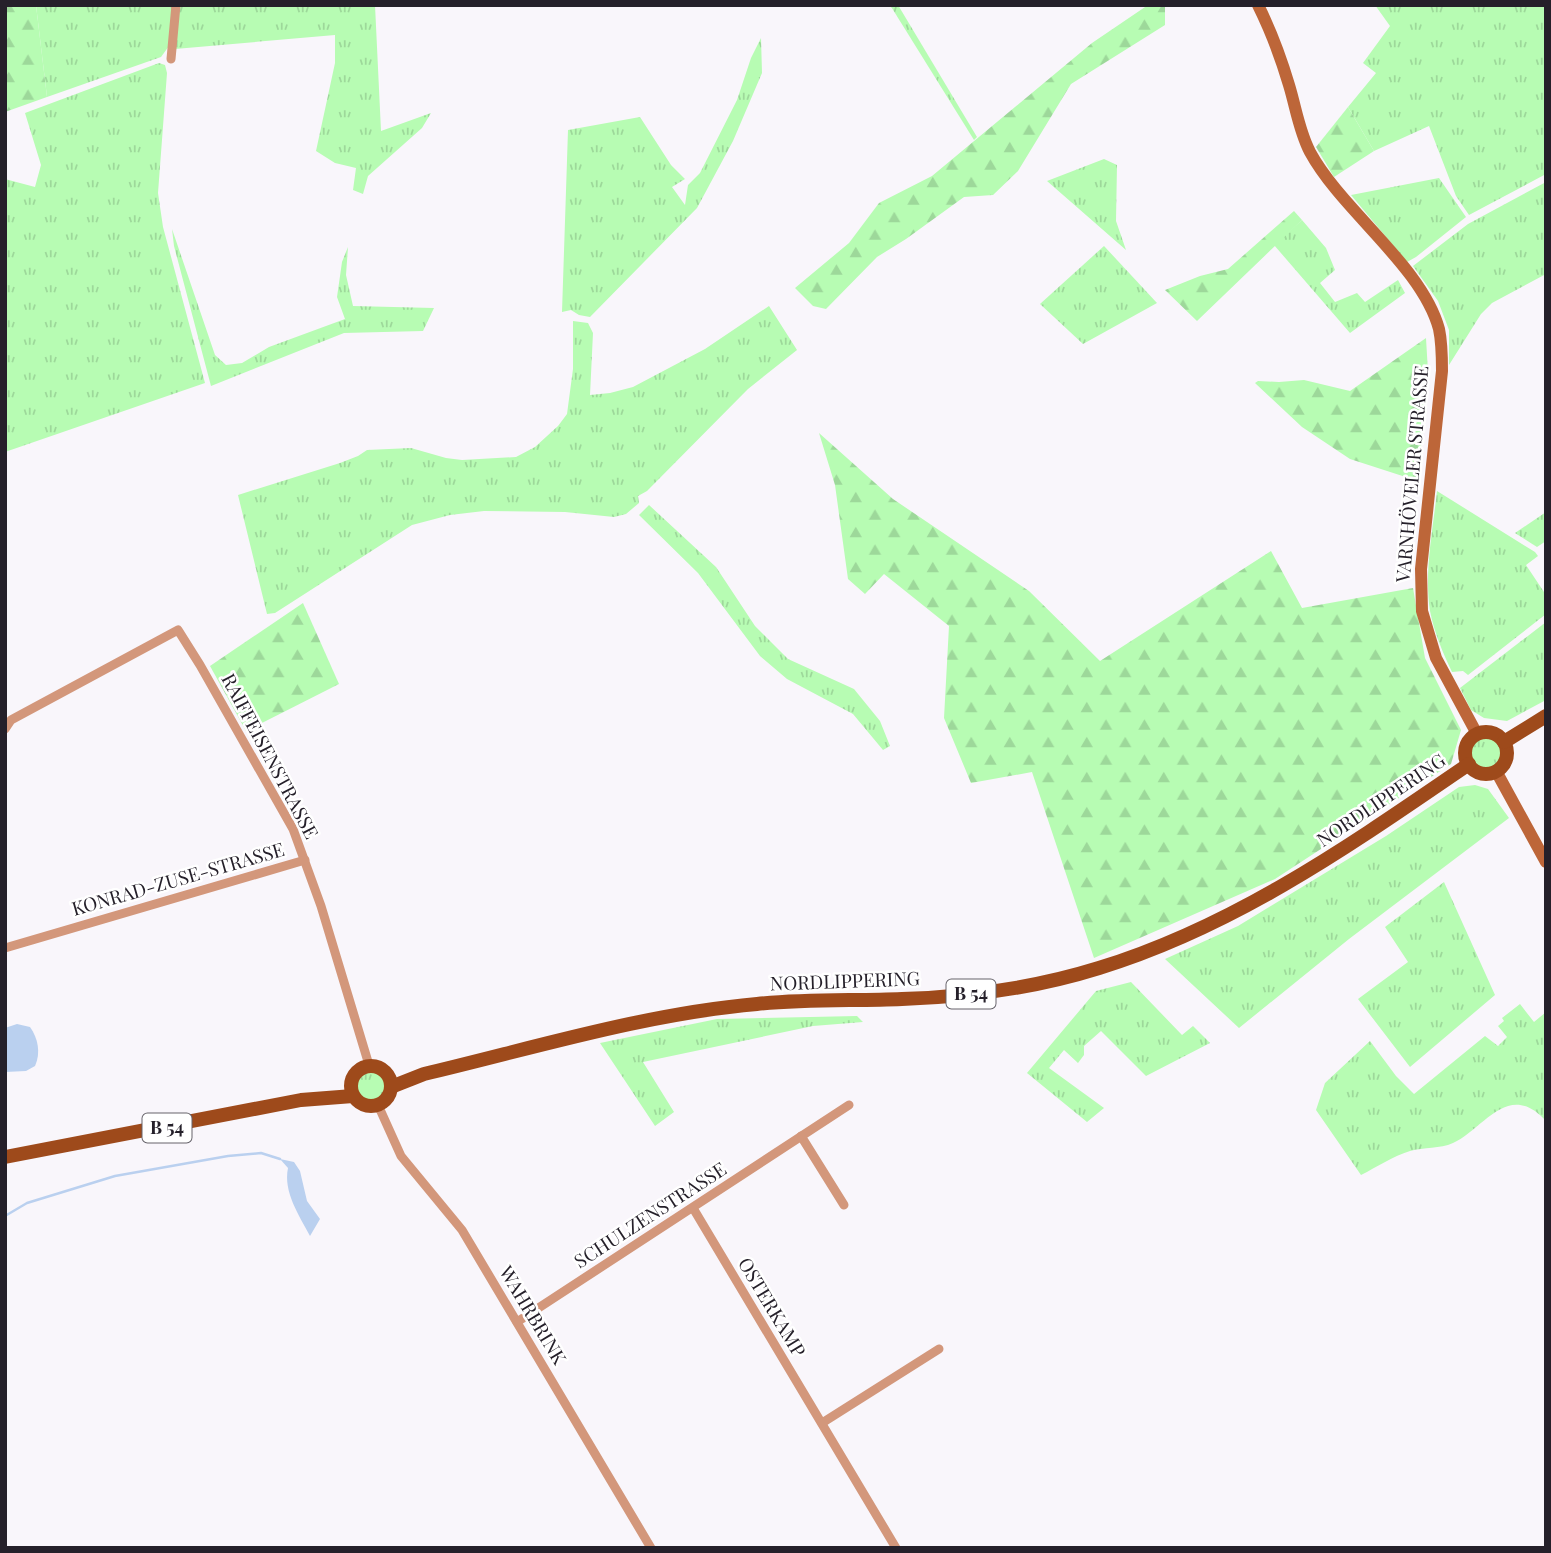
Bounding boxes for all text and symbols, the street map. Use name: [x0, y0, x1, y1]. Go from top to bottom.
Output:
street label: VARNHÖVELER STRASSE: [1388, 364, 1433, 584]
street label: RAIFFEISENSTRASSE: [216, 668, 325, 843]
street label: NORDLIPPERING: [1311, 746, 1450, 852]
street label: KONRAD-ZUSE-STRASSE: [68, 835, 287, 921]
street label: NORDLIPPERING: [770, 964, 920, 996]
road number: B 54: [946, 979, 996, 1009]
road number: B 54: [142, 1114, 192, 1142]
street label: SCHULZENSTRASSE: [568, 1155, 731, 1273]
street label: OSTERKAMP: [733, 1252, 813, 1361]
street label: WAHRBRINK: [494, 1259, 574, 1369]

